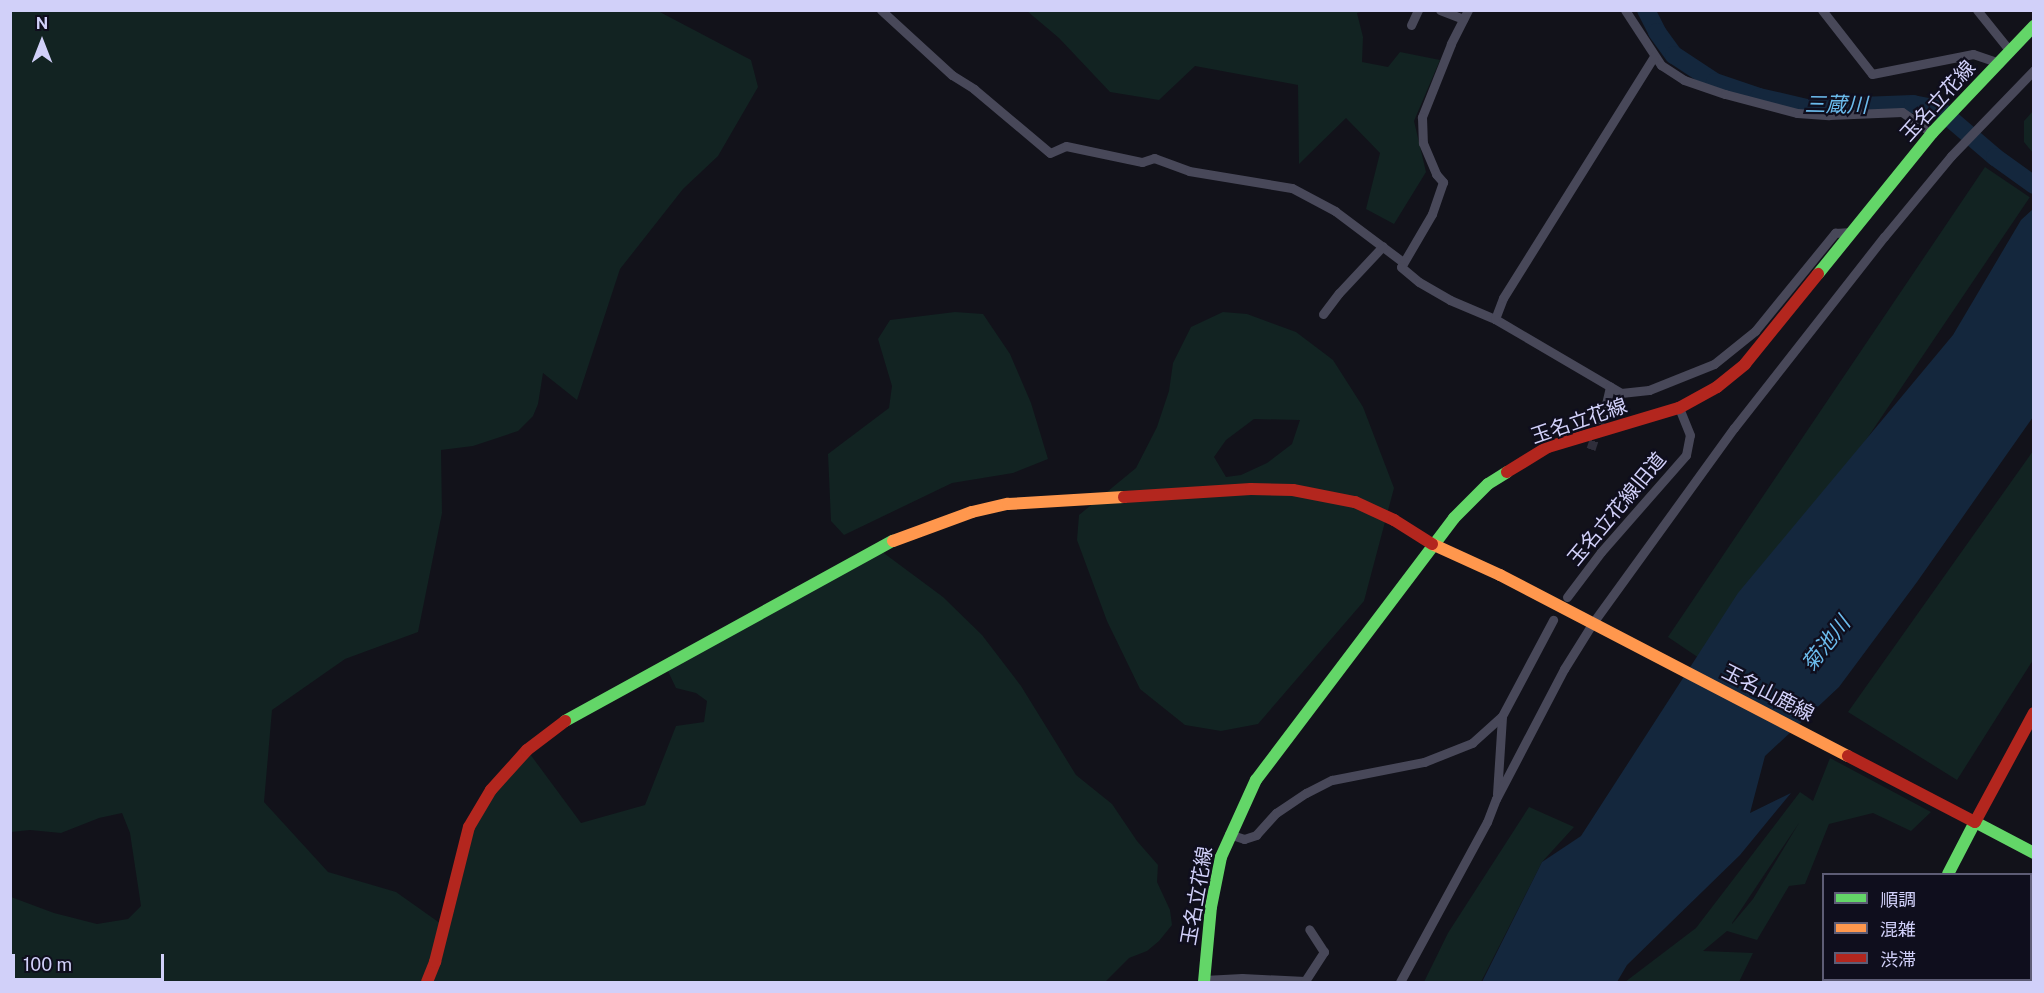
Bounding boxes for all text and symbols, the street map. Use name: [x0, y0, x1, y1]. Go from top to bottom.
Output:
north arrow: [12, 12, 72, 72]
text: N: [36, 14, 48, 33]
street label: 玉名立花線: [1896, 56, 1980, 146]
water label: 三蔵川: [1804, 92, 1868, 118]
street label: 玉名立花線: [1528, 393, 1630, 449]
street label: 玉名立花線旧道: [1563, 448, 1671, 570]
water label: 菊池川: [1797, 611, 1855, 677]
street label: 玉名山鹿線: [1718, 660, 1818, 726]
street label: 玉名立花線: [1176, 845, 1218, 947]
legend: [1822, 873, 2032, 981]
text: 順調: [1880, 889, 1916, 910]
text: 混雑: [1880, 919, 1916, 940]
scale bar: [15, 942, 166, 980]
text: 渋滞: [1880, 949, 1916, 970]
text: 100 m: [23, 954, 72, 975]

